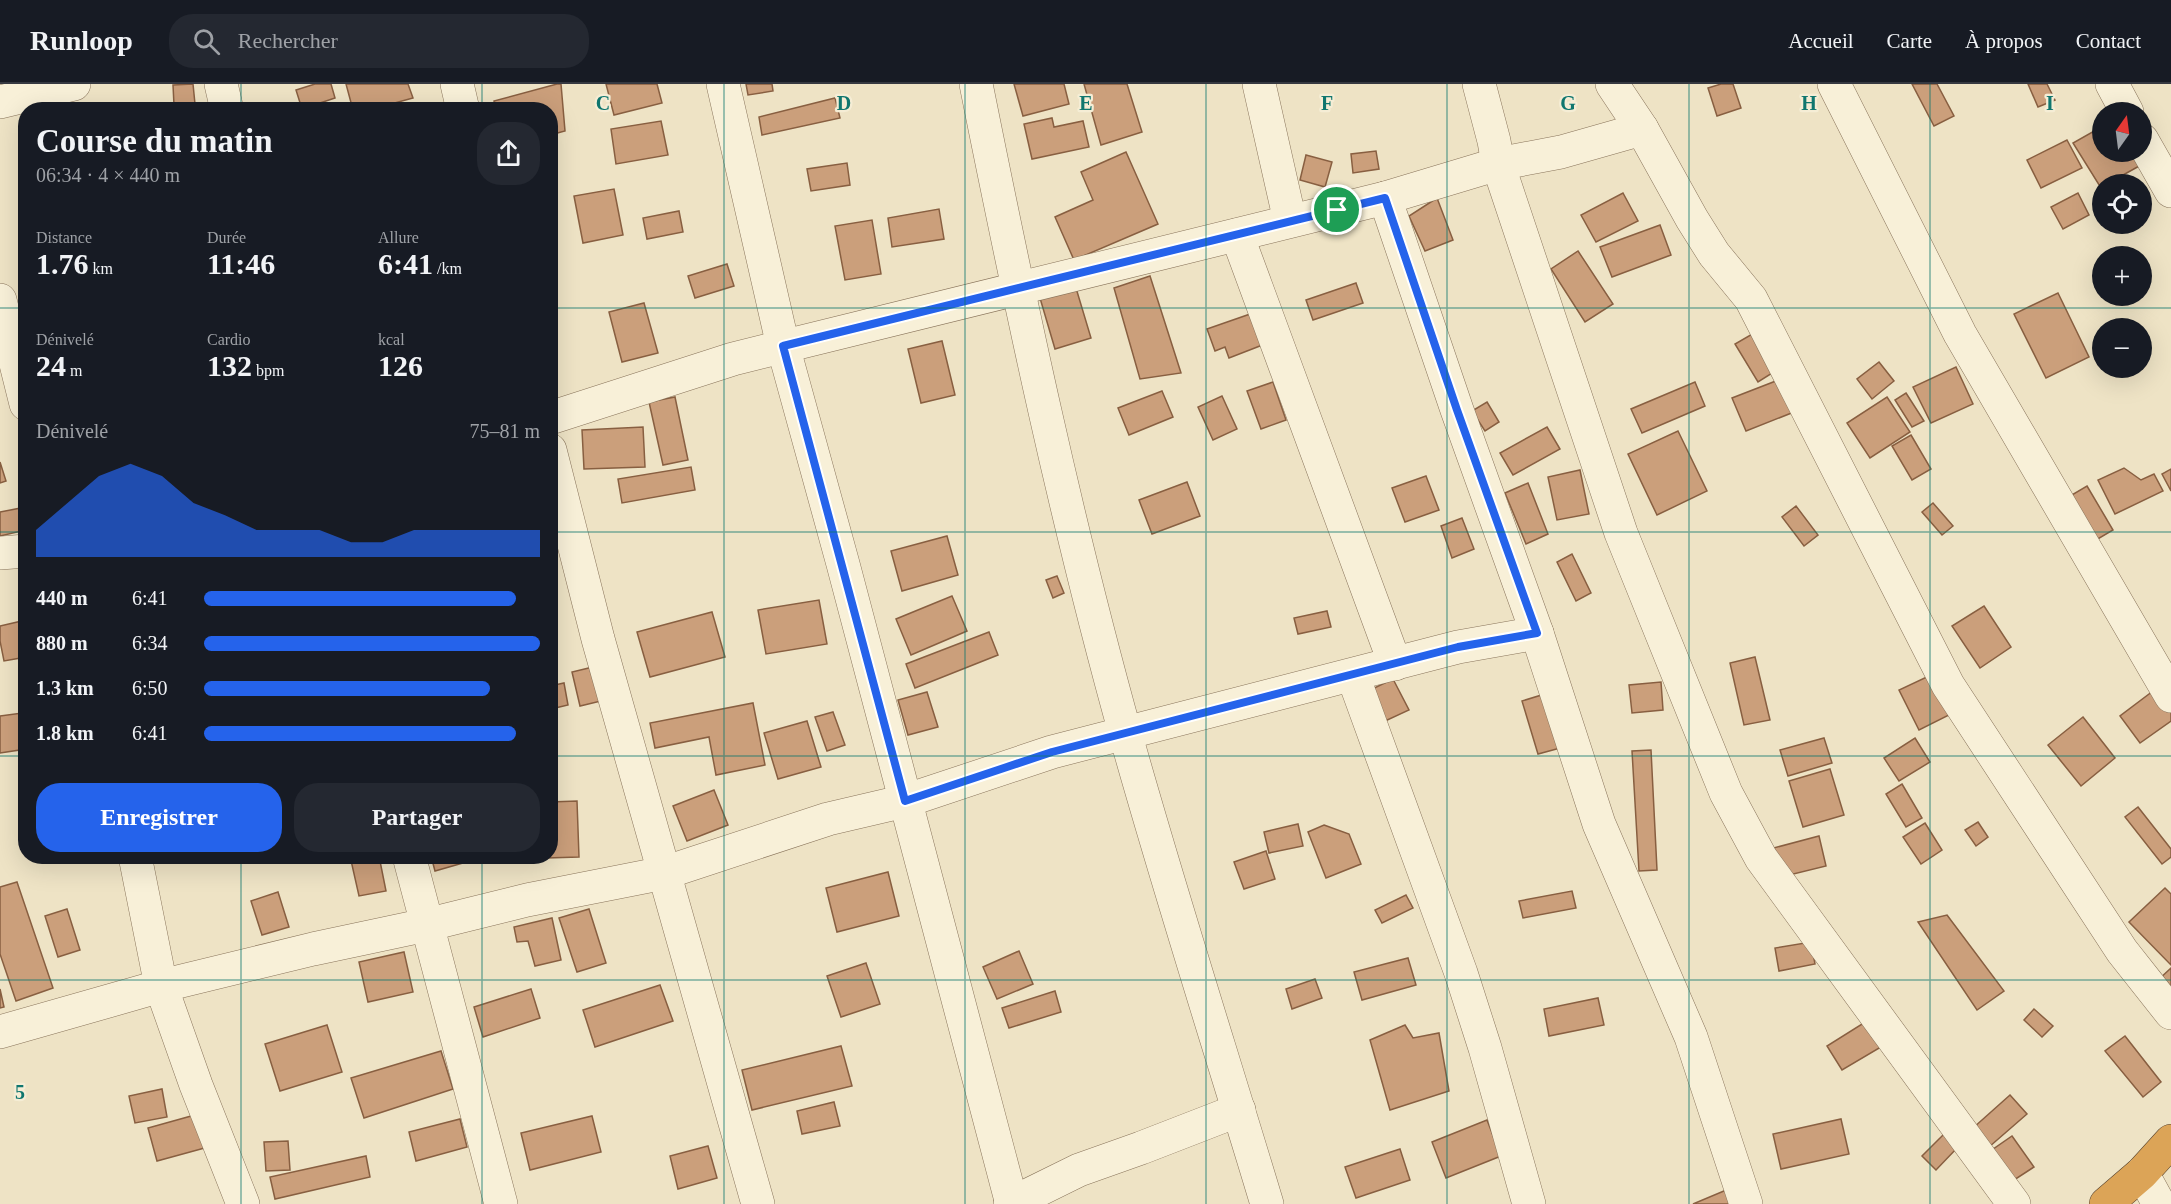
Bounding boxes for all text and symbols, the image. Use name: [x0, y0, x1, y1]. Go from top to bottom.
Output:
search box: [169, 14, 589, 68]
text: Runloop: [30, 25, 133, 56]
icon: search: [190, 25, 223, 58]
text: Rechercher: [238, 28, 338, 53]
text: Accueil: [1788, 29, 1854, 53]
text: Carte: [1887, 29, 1932, 53]
text: À propos: [1965, 29, 2043, 53]
text: Contact: [2076, 29, 2141, 53]
text: C: [596, 92, 610, 114]
text: D: [837, 92, 851, 114]
text: E: [1079, 92, 1093, 114]
text: F: [1321, 92, 1333, 114]
text: G: [1560, 92, 1576, 114]
text: H: [1801, 92, 1817, 114]
text: I: [2046, 92, 2054, 114]
north arrow: [2092, 102, 2152, 162]
map controls: [2092, 102, 2152, 378]
button: share: [477, 122, 540, 185]
text: Course du matin: [36, 123, 273, 159]
text: 06:34 · 4 × 440 m: [36, 164, 180, 186]
button: locate: [2092, 174, 2152, 234]
pin: [1311, 184, 1362, 235]
icon: arrive: [1320, 193, 1353, 226]
text: Distance: [36, 229, 92, 246]
text: Durée: [207, 229, 246, 246]
text: Allure: [378, 229, 419, 246]
button: +: [2092, 246, 2152, 306]
text: 1.76: [36, 247, 89, 280]
text: 11:46: [207, 247, 275, 280]
text: 6:41: [378, 247, 433, 280]
text: km: [89, 260, 113, 277]
text: /km: [433, 260, 462, 277]
button: −: [2092, 318, 2152, 378]
text: Dénivelé: [36, 331, 94, 348]
text: Cardio: [207, 331, 251, 348]
text: kcal: [378, 331, 405, 348]
text: 24: [36, 349, 66, 382]
text: 132: [207, 349, 252, 382]
text: 126: [378, 349, 423, 382]
text: m: [66, 362, 82, 379]
text: bpm: [252, 362, 284, 379]
text: Dénivelé: [36, 420, 108, 442]
text: 75–81 m: [469, 420, 540, 442]
text: 440 m: [36, 587, 88, 609]
text: 6:41: [132, 587, 168, 609]
text: 880 m: [36, 632, 88, 654]
text: 6:34: [132, 632, 168, 654]
text: 1.3 km: [36, 677, 94, 699]
text: 6:50: [132, 677, 168, 699]
text: 1.8 km: [36, 722, 94, 744]
text: 6:41: [132, 722, 168, 744]
button: Enregistrer: [36, 783, 282, 852]
button: Partager: [294, 783, 540, 852]
text: 5: [15, 1081, 25, 1103]

